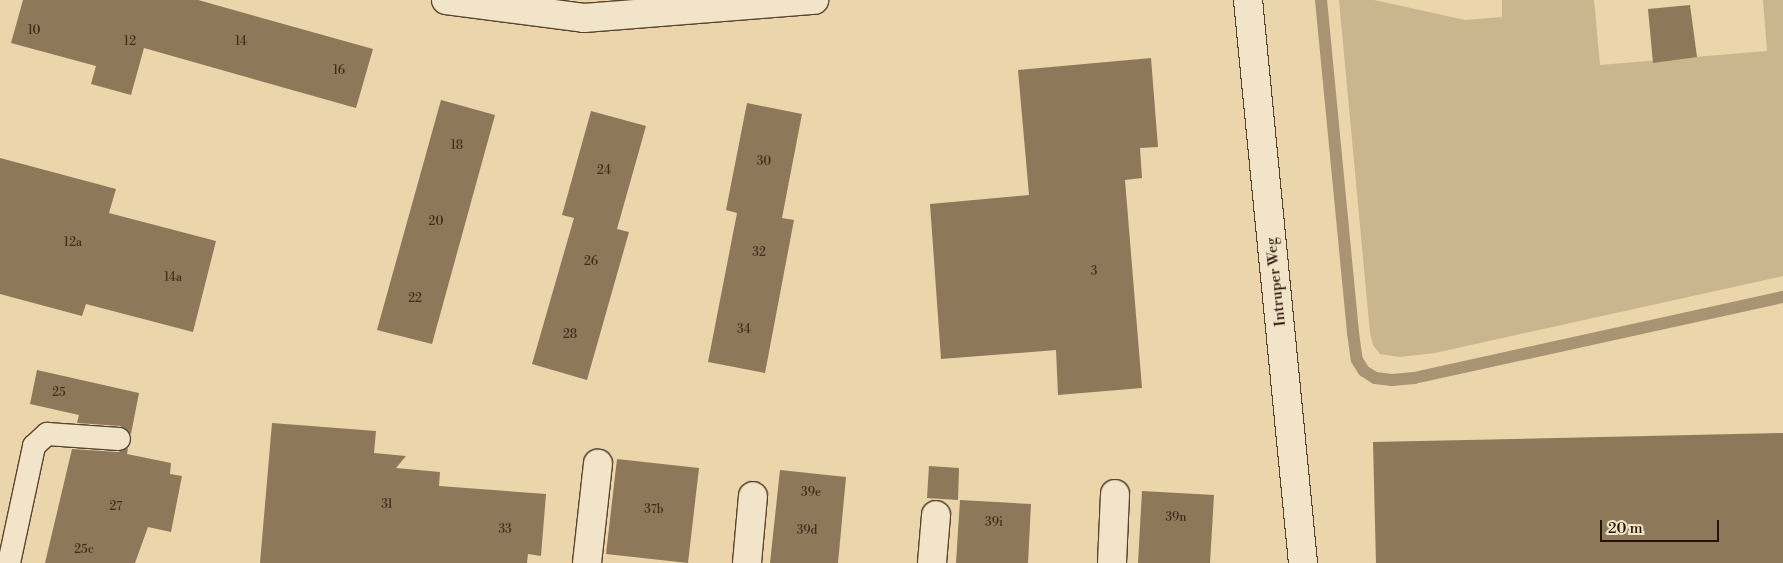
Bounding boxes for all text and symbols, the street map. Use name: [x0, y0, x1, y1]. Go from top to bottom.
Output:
house number: 10: [28, 24, 40, 38]
house number: 12: [124, 35, 136, 49]
house number: 14: [235, 35, 247, 49]
house number: 16: [333, 64, 345, 78]
house number: 18: [451, 139, 463, 153]
house number: 30: [757, 155, 771, 169]
house number: 24: [597, 164, 611, 178]
house number: 20: [429, 215, 443, 229]
house number: 12a: [64, 236, 82, 250]
street label: Intruper Weg: [1262, 237, 1290, 327]
house number: 32: [752, 246, 766, 260]
house number: 26: [584, 255, 598, 269]
house number: 3: [1091, 265, 1097, 279]
house number: 14a: [164, 271, 182, 285]
house number: 22: [408, 292, 422, 306]
house number: 34: [737, 323, 751, 337]
house number: 28: [563, 328, 577, 342]
house number: 25: [52, 386, 66, 400]
house number: 39e: [801, 486, 821, 500]
house number: 31: [381, 498, 393, 512]
house number: 27: [110, 500, 122, 514]
house number: 37b: [644, 503, 664, 517]
scale bar: [1603, 510, 1722, 542]
house number: 39n: [1165, 511, 1187, 525]
house number: 39i: [985, 516, 1003, 530]
text: 20 m: [1608, 519, 1643, 538]
house number: 33: [498, 523, 512, 537]
house number: 39d: [797, 524, 817, 538]
house number: 25c: [74, 543, 94, 557]

